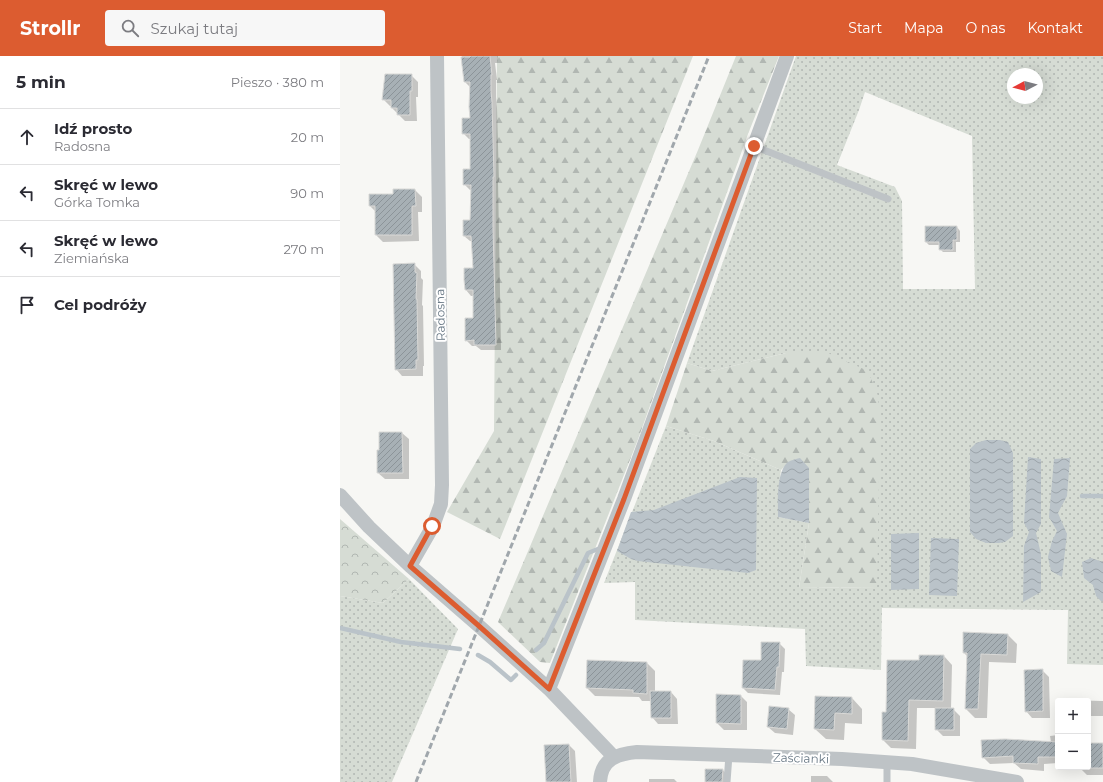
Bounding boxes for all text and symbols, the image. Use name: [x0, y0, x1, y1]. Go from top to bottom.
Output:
search box: [105, 10, 385, 46]
text: Strollr: [20, 17, 81, 40]
icon: search: [119, 17, 141, 39]
text: Szukaj tutaj: [151, 19, 238, 38]
text: Start: [848, 19, 882, 37]
text: Mapa: [904, 19, 943, 37]
text: O nas: [965, 19, 1005, 37]
text: Kontakt: [1027, 19, 1083, 37]
north arrow: [1007, 68, 1043, 104]
text: 5 min: [16, 72, 66, 92]
text: Pieszo · 380 m: [231, 74, 324, 90]
text: Idź prosto: [54, 119, 132, 138]
icon: ahead: [16, 126, 38, 148]
text: 20 m: [291, 129, 324, 145]
route end: [745, 137, 763, 155]
text: Radosna: [54, 138, 111, 154]
text: Skręć w lewo: [54, 175, 158, 194]
icon: left: [16, 182, 38, 204]
text: 90 m: [290, 185, 324, 201]
text: Górka Tomka: [54, 194, 140, 210]
text: Skręć w lewo: [54, 231, 158, 250]
icon: left: [16, 238, 38, 260]
text: 270 m: [283, 241, 324, 257]
text: Ziemiańska: [54, 250, 129, 266]
street label: Radosna: [432, 289, 448, 341]
icon: arrive: [16, 294, 38, 316]
text: Cel podróży: [54, 295, 146, 314]
route start: [423, 517, 441, 535]
map controls: [1055, 698, 1091, 770]
button: +: [1055, 698, 1091, 734]
button: −: [1055, 734, 1091, 770]
street label: Zaścianki: [773, 750, 829, 766]

